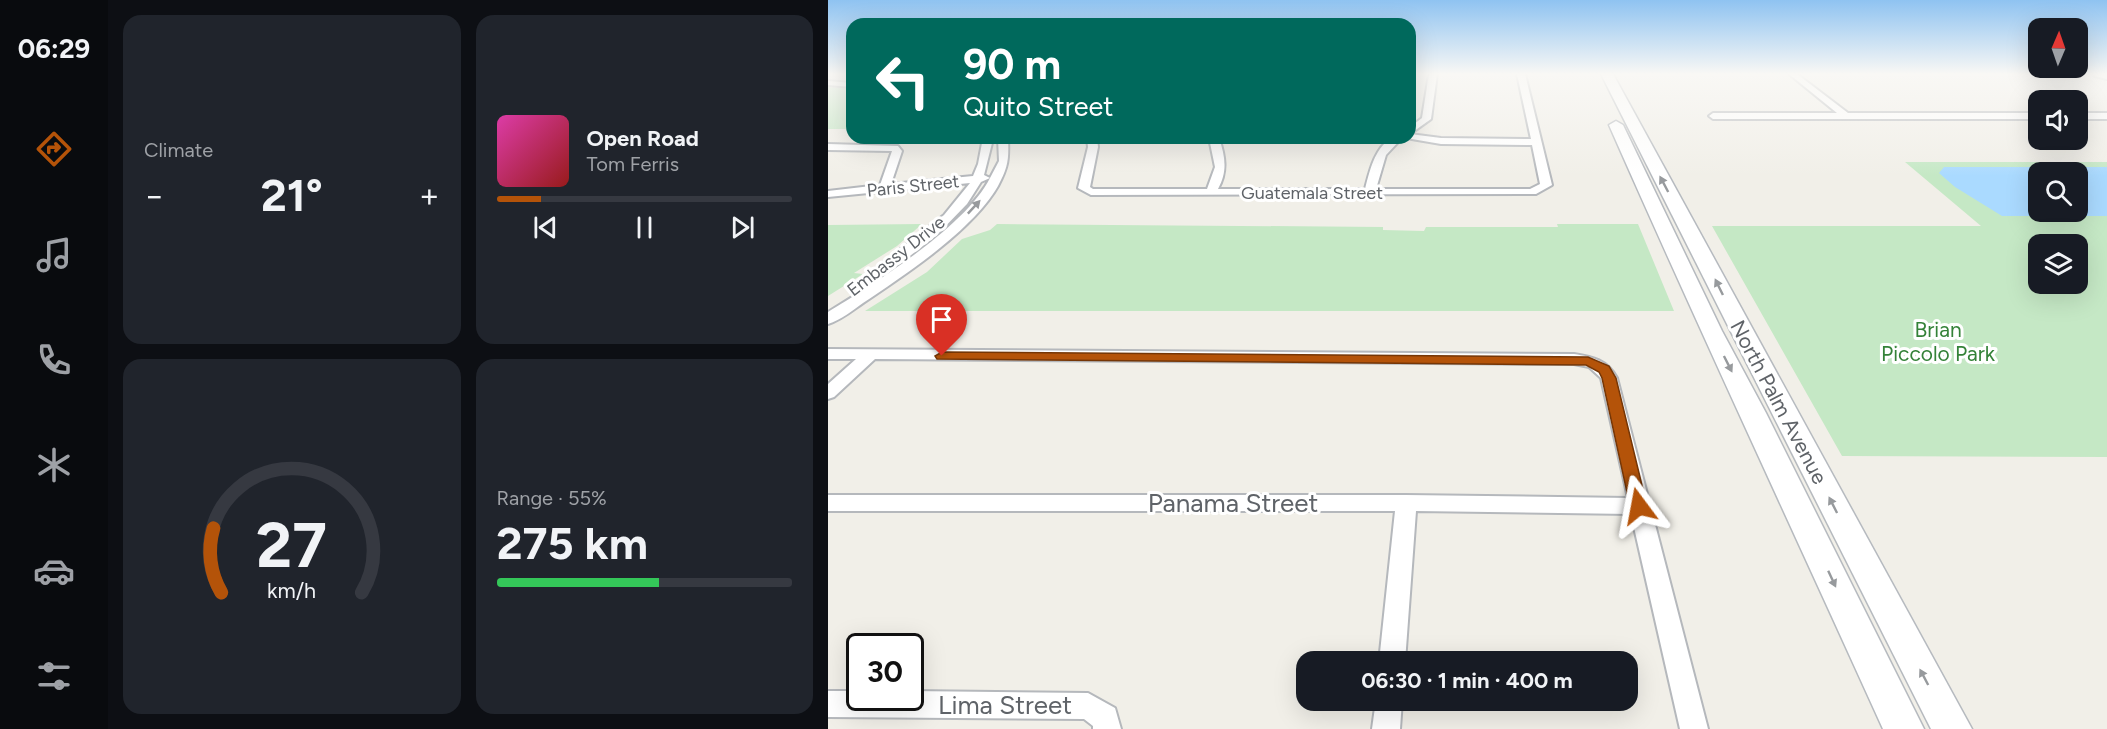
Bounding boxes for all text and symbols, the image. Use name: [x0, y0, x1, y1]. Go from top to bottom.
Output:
north arrow: [2028, 18, 2088, 78]
map controls: [2028, 18, 2088, 294]
text: 06:29: [18, 32, 90, 65]
text: 90 m: [963, 39, 1061, 90]
icon: left: [864, 42, 942, 120]
text: Quito Street: [963, 90, 1113, 123]
button: sound: [2028, 90, 2088, 150]
text: Open Road: [587, 125, 699, 152]
icon: directions: [33, 128, 75, 170]
text: Climate: [144, 138, 213, 162]
text: Tom Ferris: [587, 152, 679, 176]
button: search: [2028, 162, 2088, 222]
text: 21°: [261, 168, 323, 222]
street label: Paris Street: [866, 170, 961, 202]
one-way arrow: [1659, 175, 1669, 192]
text: −: [144, 176, 165, 215]
text: +: [419, 176, 440, 215]
street label: Guatemala Street: [1241, 182, 1383, 204]
one-way arrow: [967, 200, 980, 215]
icon: previous: [529, 211, 562, 244]
icon: pause: [628, 211, 661, 244]
icon: next: [726, 211, 759, 244]
street label: Embassy Drive: [843, 211, 949, 301]
icon: music: [33, 234, 75, 276]
button: layers: [2028, 234, 2088, 294]
one-way arrow: [1715, 279, 1724, 296]
pin: [916, 294, 967, 356]
icon: arrive: [925, 303, 958, 336]
street label: North Palm Avenue: [1725, 316, 1833, 488]
park label: Brian Piccolo Park: [1881, 317, 1996, 366]
icon: phone: [33, 339, 75, 381]
one-way arrow: [1724, 356, 1733, 373]
icon: climate: [33, 444, 75, 486]
position arrow: [1607, 474, 1671, 538]
text: Range · 55%: [497, 486, 607, 510]
street label: Panama Street: [1148, 487, 1318, 519]
one-way arrow: [1829, 496, 1839, 514]
text: 27: [256, 508, 327, 583]
text: 275 km: [497, 516, 648, 570]
icon: car: [33, 550, 75, 592]
one-way arrow: [1828, 571, 1837, 588]
text: km/h: [267, 579, 316, 604]
speed limit sign: 30: [846, 633, 924, 711]
icon: filters: [33, 655, 75, 697]
text: 06:30 · 1 min · 400 m: [1361, 667, 1573, 694]
one-way arrow: [1919, 669, 1929, 686]
street label: Lima Street: [938, 689, 1072, 721]

